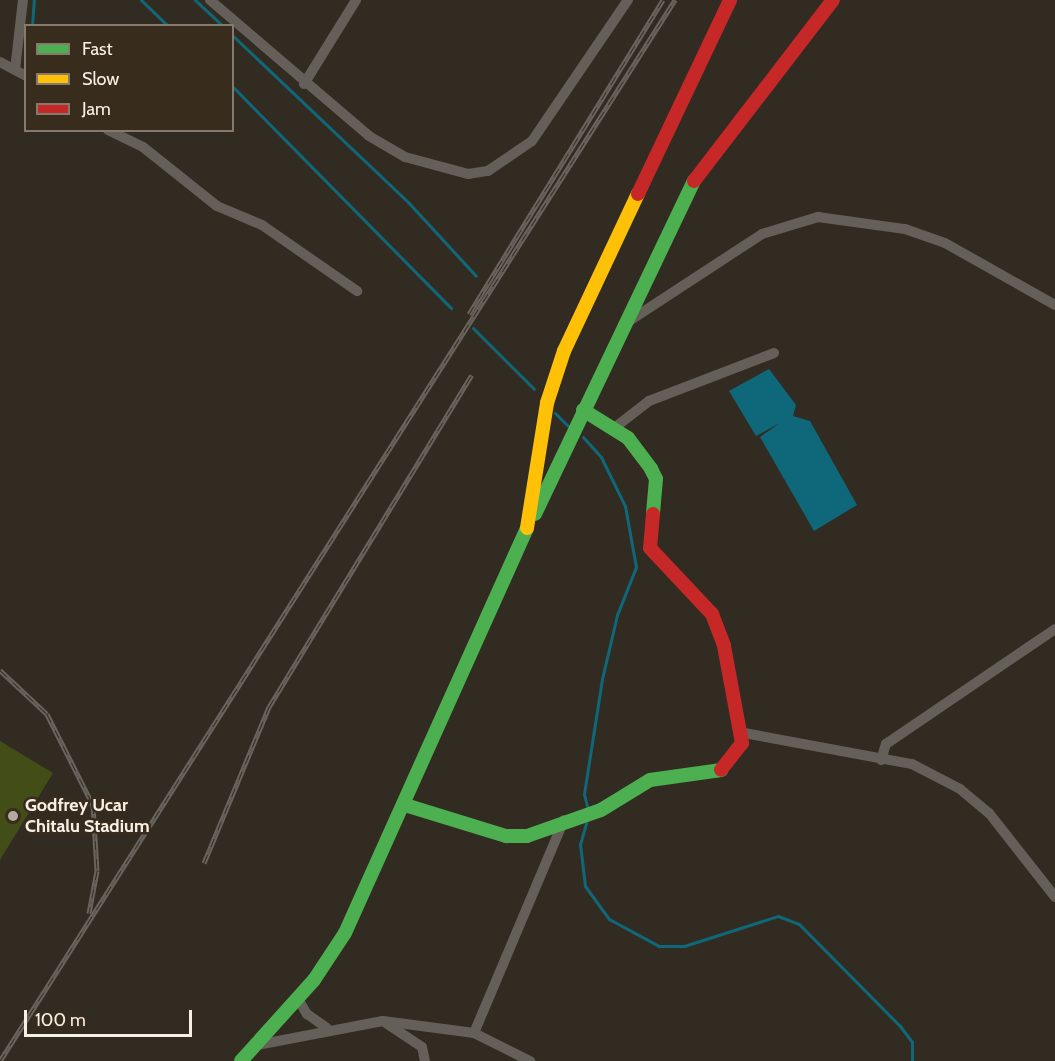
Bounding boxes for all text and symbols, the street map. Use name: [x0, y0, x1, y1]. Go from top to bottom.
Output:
legend: [24, 24, 234, 132]
text: Fast: [82, 38, 113, 60]
text: Slow: [82, 68, 119, 90]
text: Jam: [82, 98, 111, 120]
place label: Godfrey Ucar Chitalu Stadium: [25, 795, 150, 838]
marker: Godfrey Ucar Chitalu Stadium: [6, 809, 20, 823]
scale bar: [27, 998, 195, 1036]
text: 100 m: [35, 1009, 86, 1031]

